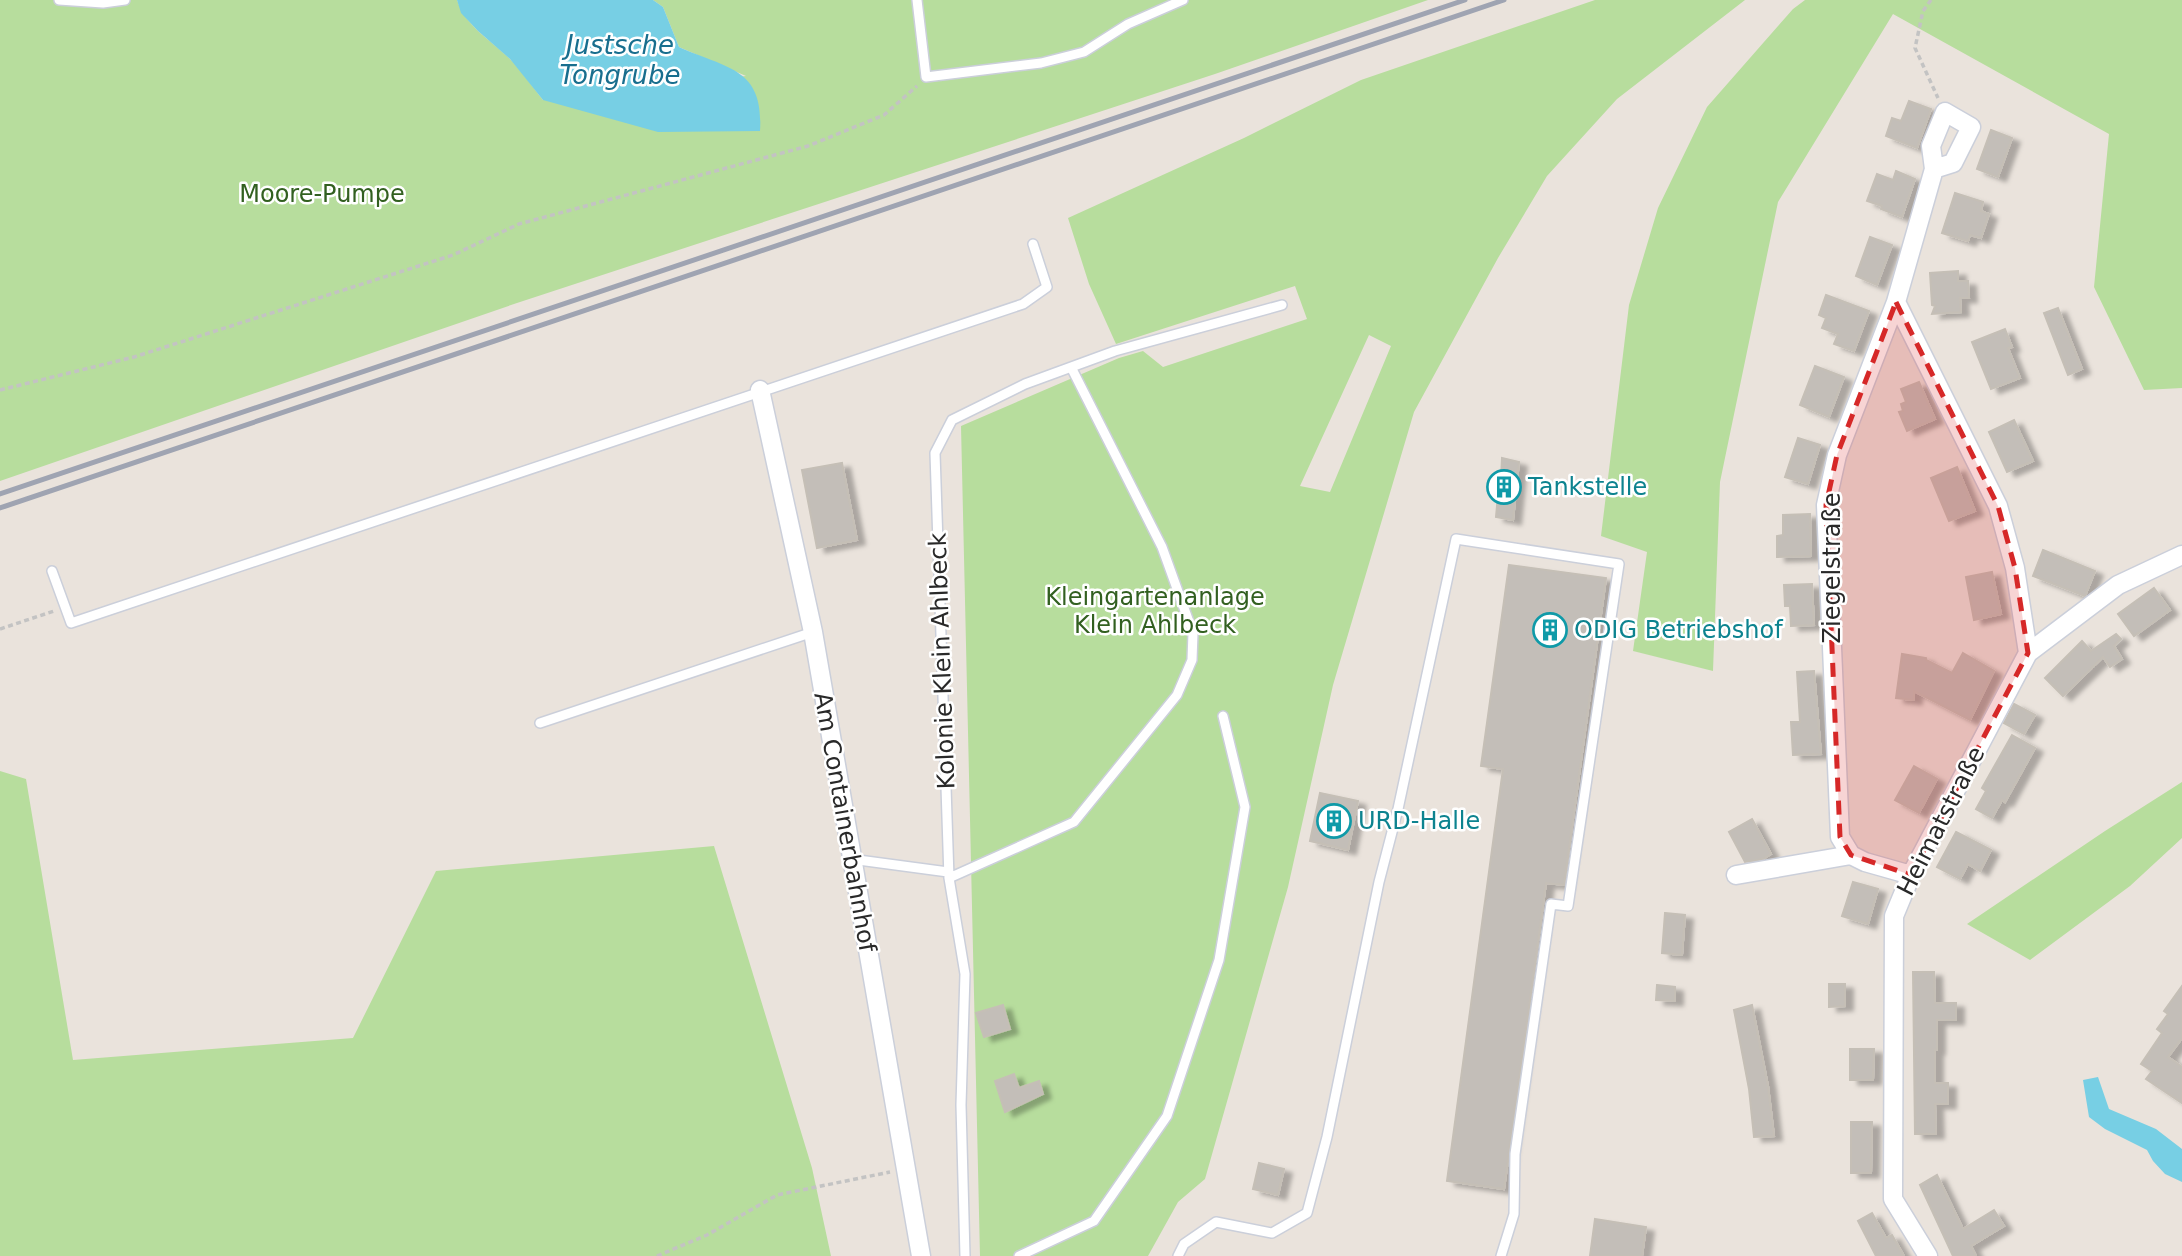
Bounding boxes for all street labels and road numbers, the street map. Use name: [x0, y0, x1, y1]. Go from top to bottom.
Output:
street label: Ziegelstraße: [1818, 493, 1846, 643]
street label: Kolonie Klein Ahlbeck: [924, 532, 960, 790]
street label: Am Containerbahnhof: [808, 690, 882, 955]
street label: Heimatstraße: [1891, 742, 1991, 900]

